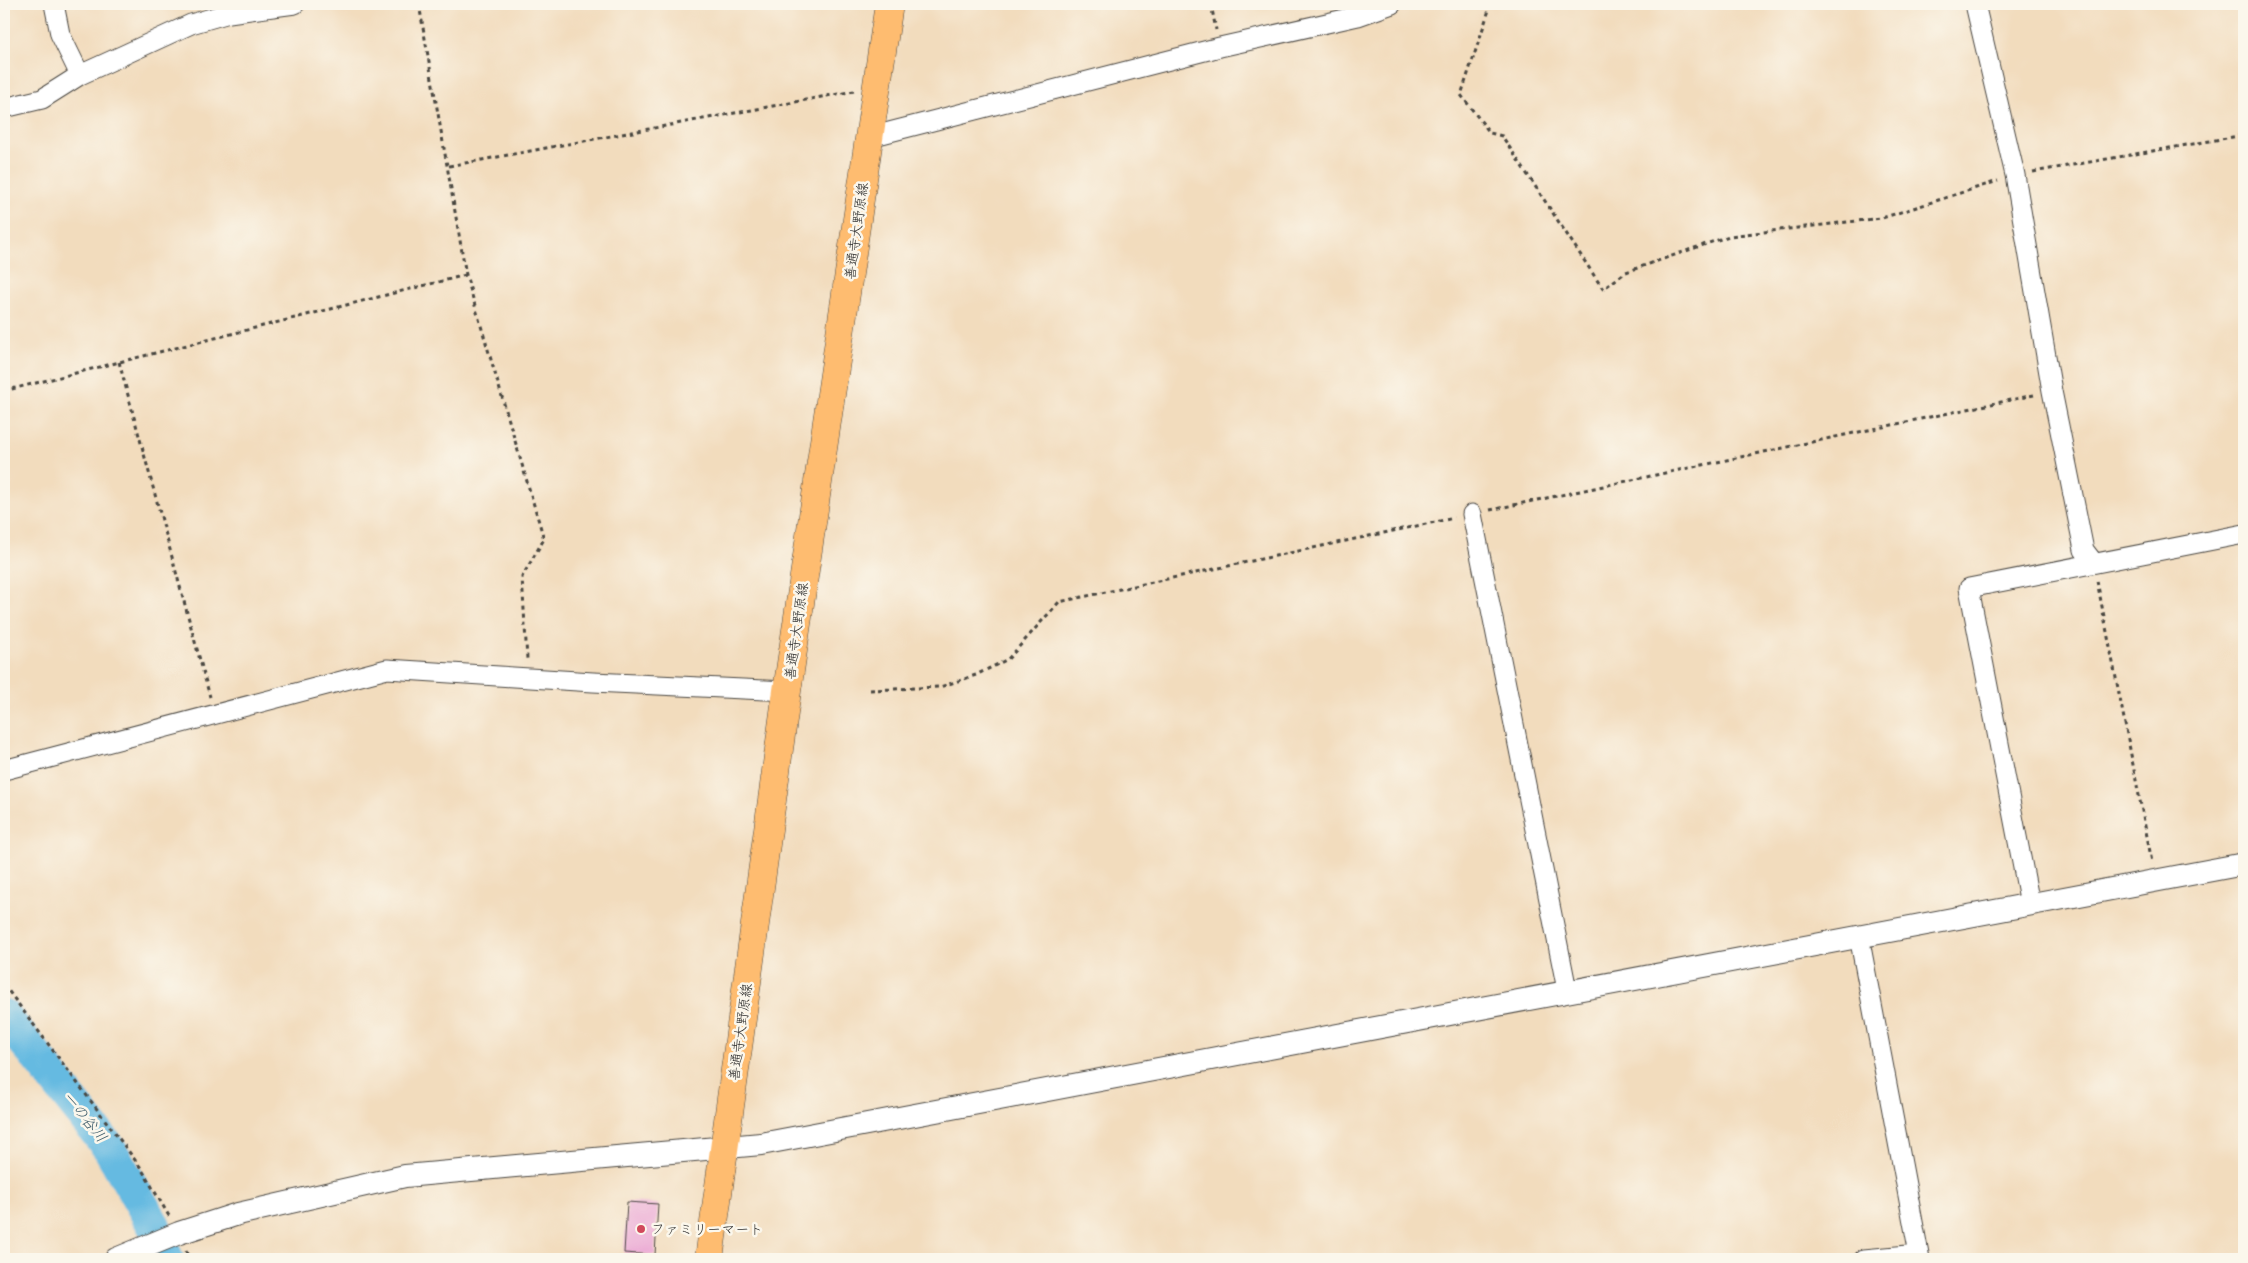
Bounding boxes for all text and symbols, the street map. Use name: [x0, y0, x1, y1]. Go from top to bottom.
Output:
street label: 善通寺大野原線: [839, 181, 872, 281]
street label: 善通寺大野原線: [779, 581, 812, 681]
street label: 善通寺大野原線: [723, 982, 756, 1082]
water label: 一の谷川: [59, 1087, 112, 1146]
place label: ファミリーマート: [651, 1219, 763, 1238]
marker: ファミリーマート: [635, 1223, 647, 1235]

